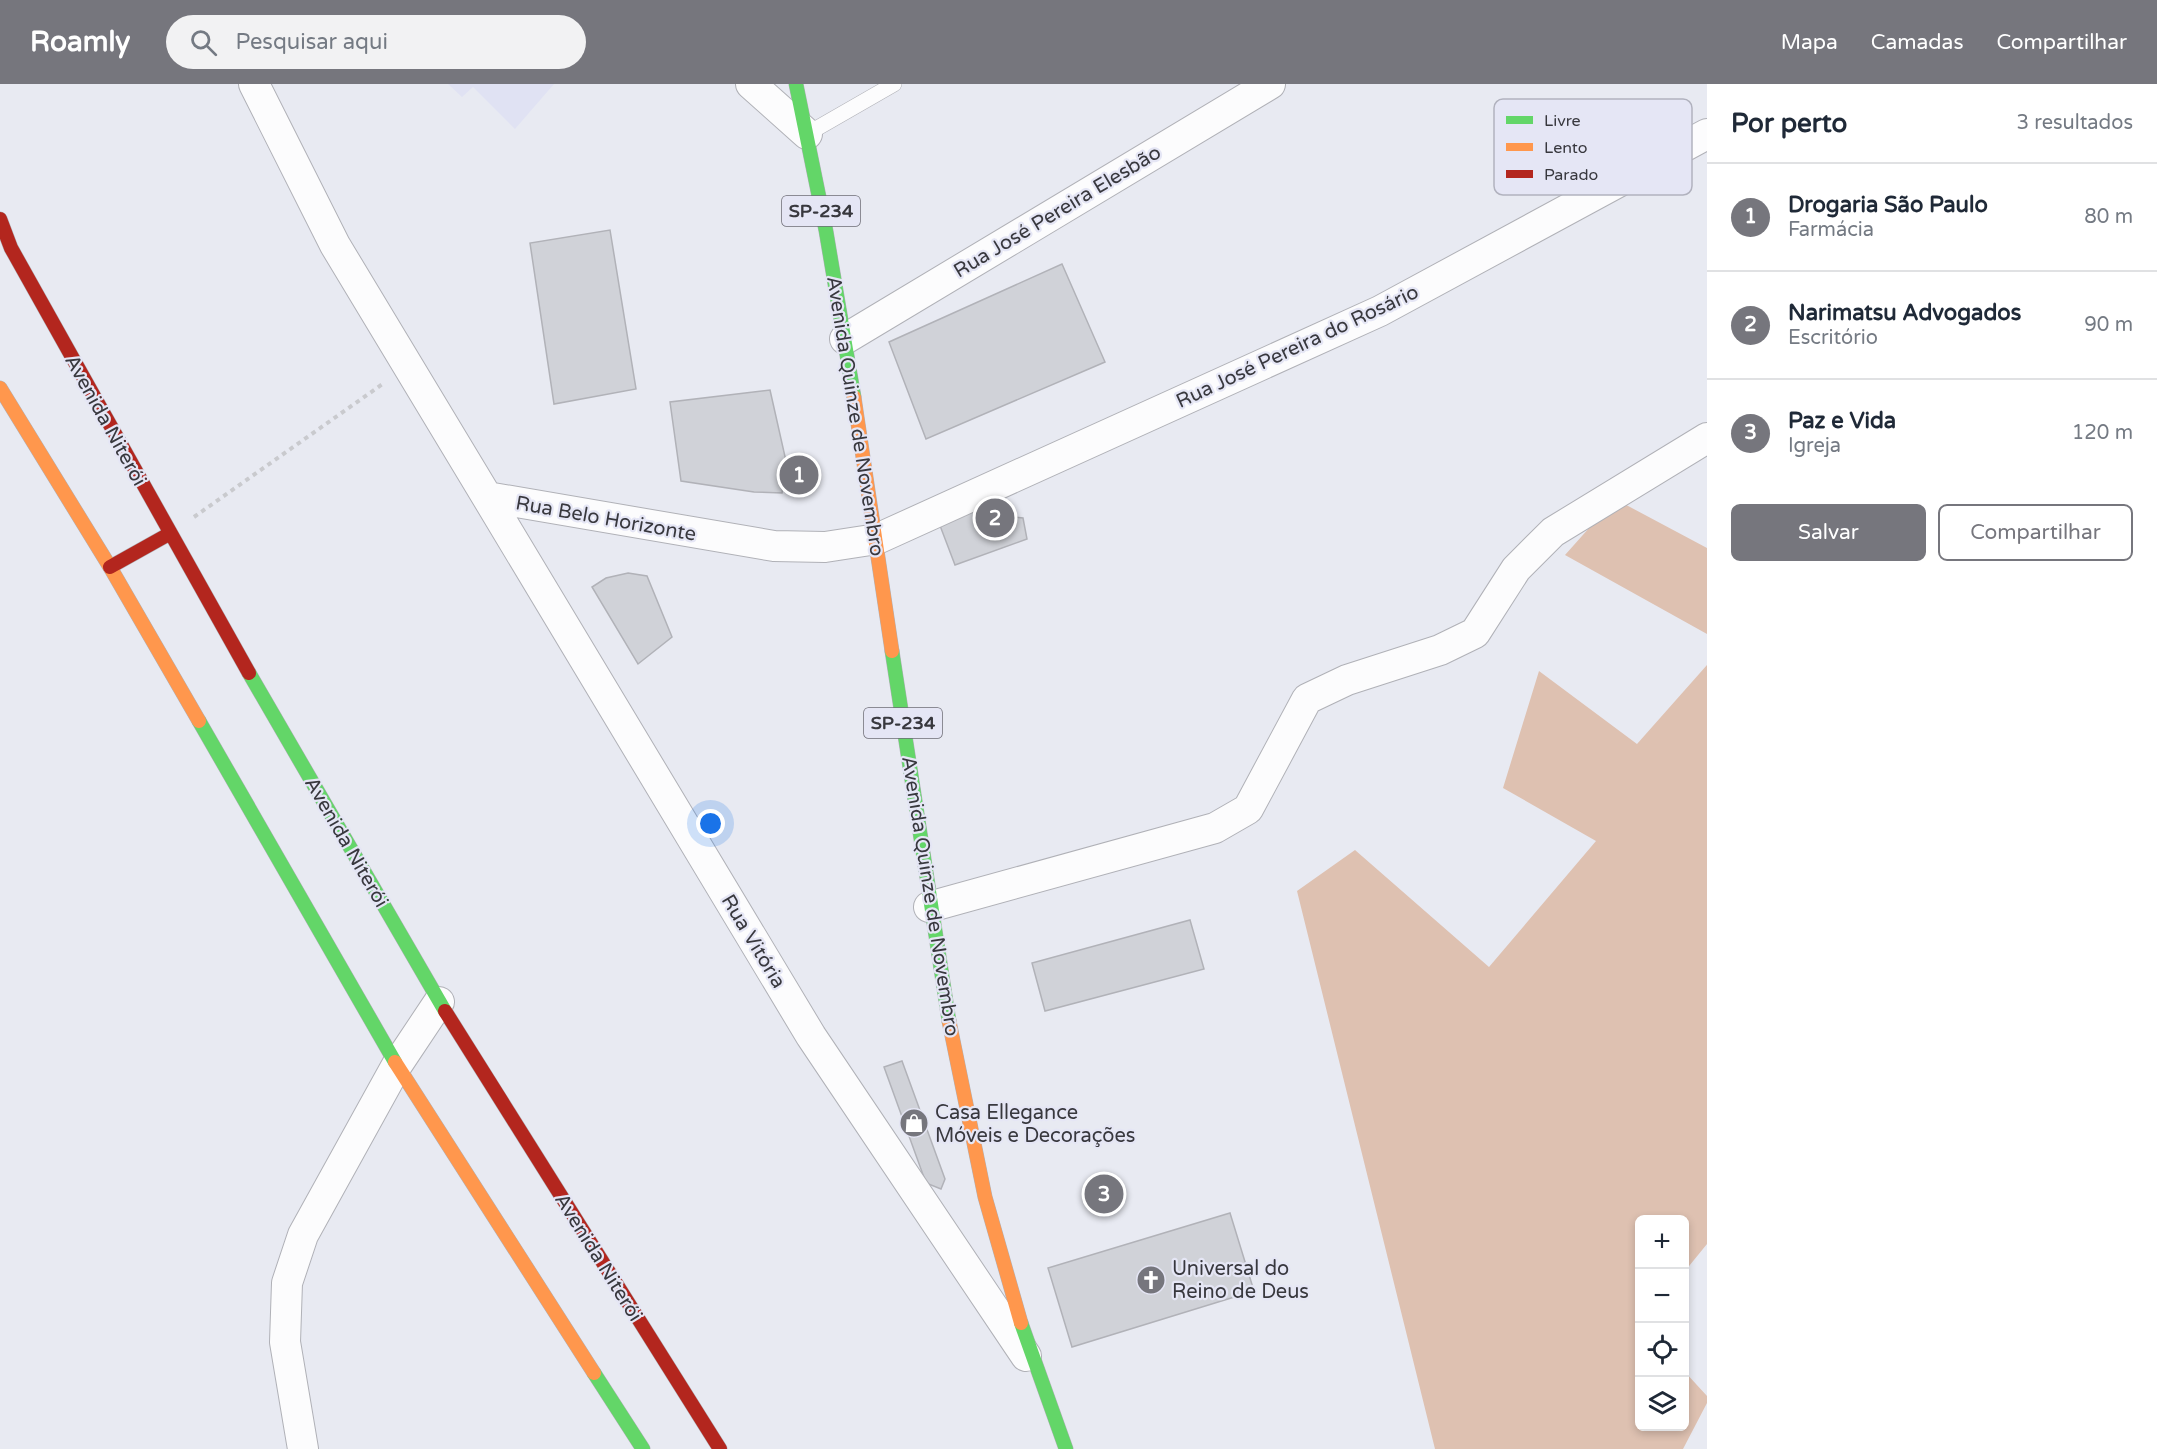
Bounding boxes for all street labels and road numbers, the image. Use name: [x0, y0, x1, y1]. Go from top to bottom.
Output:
street label: Rua José Pereira Elesbão: [950, 140, 1165, 283]
road number: SP-234: [782, 196, 860, 226]
street label: Avenida Quinze de Novembro: [821, 274, 889, 558]
street label: Rua José Pereira do Rosário: [1172, 280, 1422, 414]
street label: Avenida Niterói: [59, 351, 151, 490]
street label: Rua Belo Horizonte: [514, 491, 698, 547]
road number: SP-234: [864, 708, 942, 738]
street label: Avenida Quinze de Novembro: [896, 754, 964, 1038]
street label: Avenida Niterói: [299, 773, 393, 912]
street label: Rua Vitória: [716, 890, 790, 993]
street label: Avenida Niterói: [549, 1189, 647, 1326]

